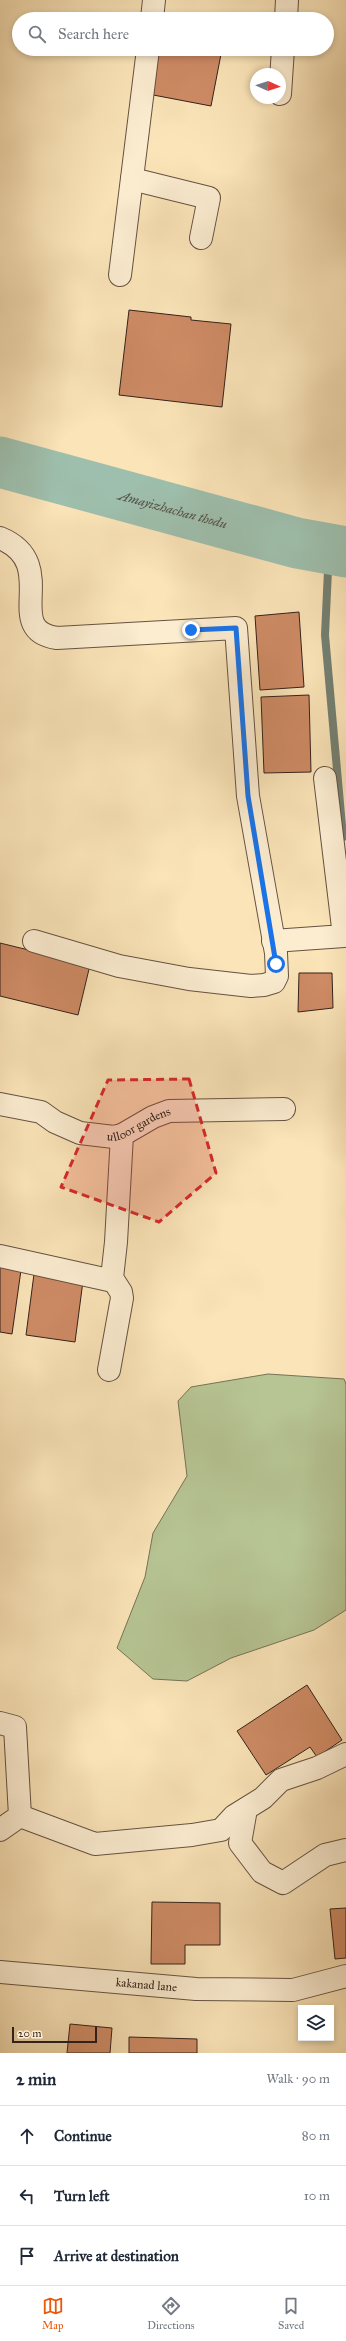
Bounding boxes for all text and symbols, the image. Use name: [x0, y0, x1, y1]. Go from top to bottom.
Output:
search box: [12, 12, 334, 56]
icon: search: [26, 23, 48, 45]
text: Search here: [58, 25, 129, 43]
north arrow: [250, 68, 286, 104]
water label: Amayizhachan thodu: [114, 487, 229, 533]
route end: [182, 621, 200, 639]
route start: [267, 955, 285, 973]
street label: ulloor gardens: [106, 1104, 172, 1144]
street label: kakanad lane: [115, 1975, 178, 1994]
map controls: [298, 2005, 334, 2041]
button: layers: [298, 2005, 334, 2041]
scale bar: [12, 2025, 97, 2044]
text: 20 m: [18, 2027, 41, 2040]
text: 2 min: [16, 2069, 56, 2090]
text: Walk · 90 m: [267, 2071, 330, 2087]
icon: ahead: [16, 2125, 38, 2147]
text: Continue: [54, 2127, 112, 2145]
text: 80 m: [302, 2128, 330, 2144]
icon: left: [16, 2185, 38, 2207]
text: Turn left: [54, 2187, 110, 2205]
text: 10 m: [304, 2188, 330, 2204]
icon: arrive: [16, 2245, 38, 2267]
text: Arrive at destination: [54, 2247, 179, 2265]
tab: Map: [42, 2295, 64, 2332]
tab: Directions: [147, 2295, 195, 2332]
tab: Saved: [278, 2295, 304, 2332]

